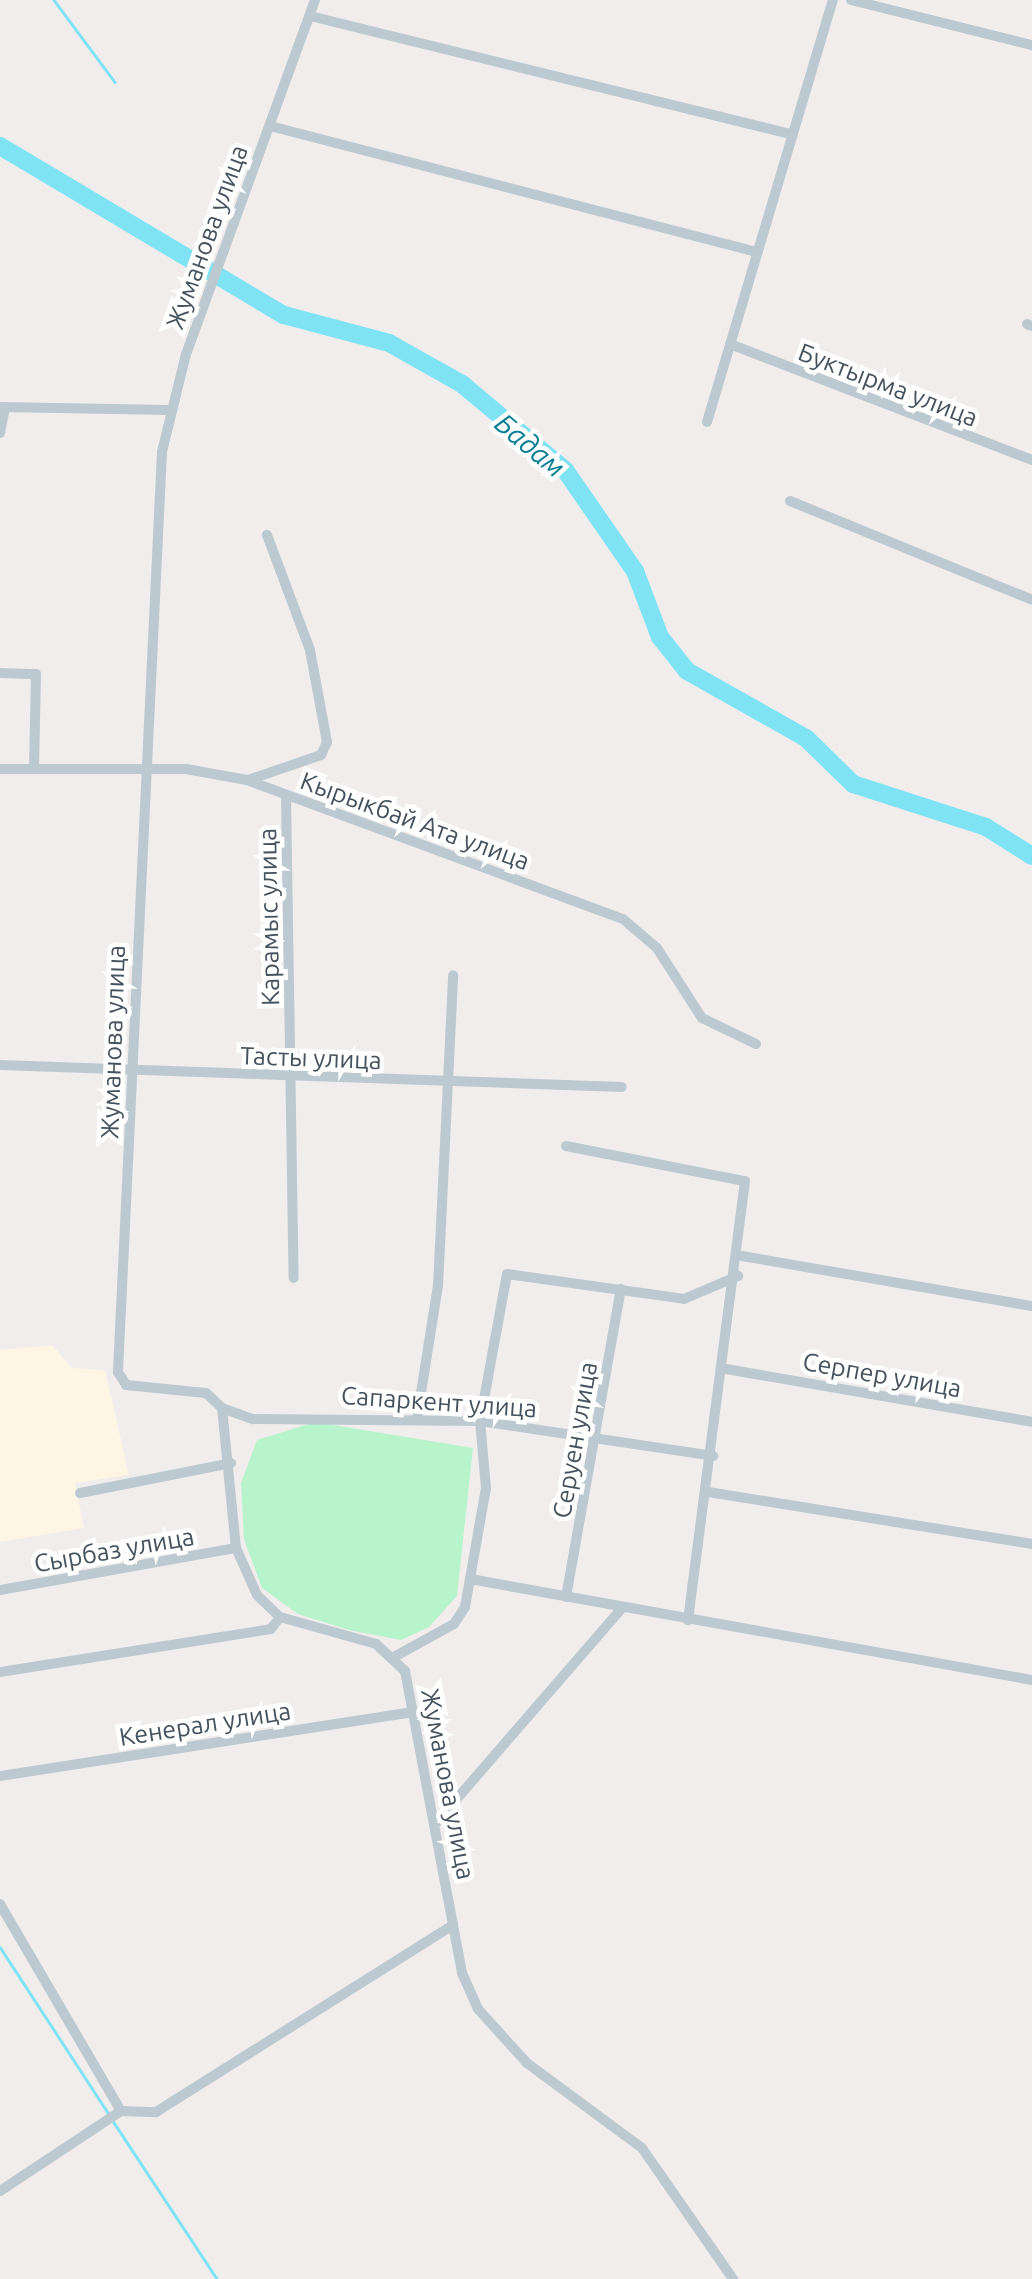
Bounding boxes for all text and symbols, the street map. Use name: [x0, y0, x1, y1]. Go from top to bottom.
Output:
street label: Жуманова улица: [160, 141, 254, 333]
street label: Буктырма улица: [794, 337, 982, 433]
water label: Бадам: [488, 406, 572, 484]
street label: Кырыкбай Ата улица: [296, 766, 534, 876]
street label: Карамыс улица: [252, 828, 286, 1006]
street label: Жуманова улица: [95, 945, 131, 1139]
street label: Тасты улица: [240, 1041, 382, 1075]
street label: Серпер улица: [800, 1346, 964, 1404]
street label: Серуен улица: [546, 1359, 604, 1521]
street label: Сапаркент улица: [340, 1380, 538, 1424]
street label: Сырбаз улица: [32, 1521, 196, 1579]
street label: Жуманова улица: [415, 1686, 481, 1882]
street label: Кенерал улица: [117, 1696, 293, 1752]

